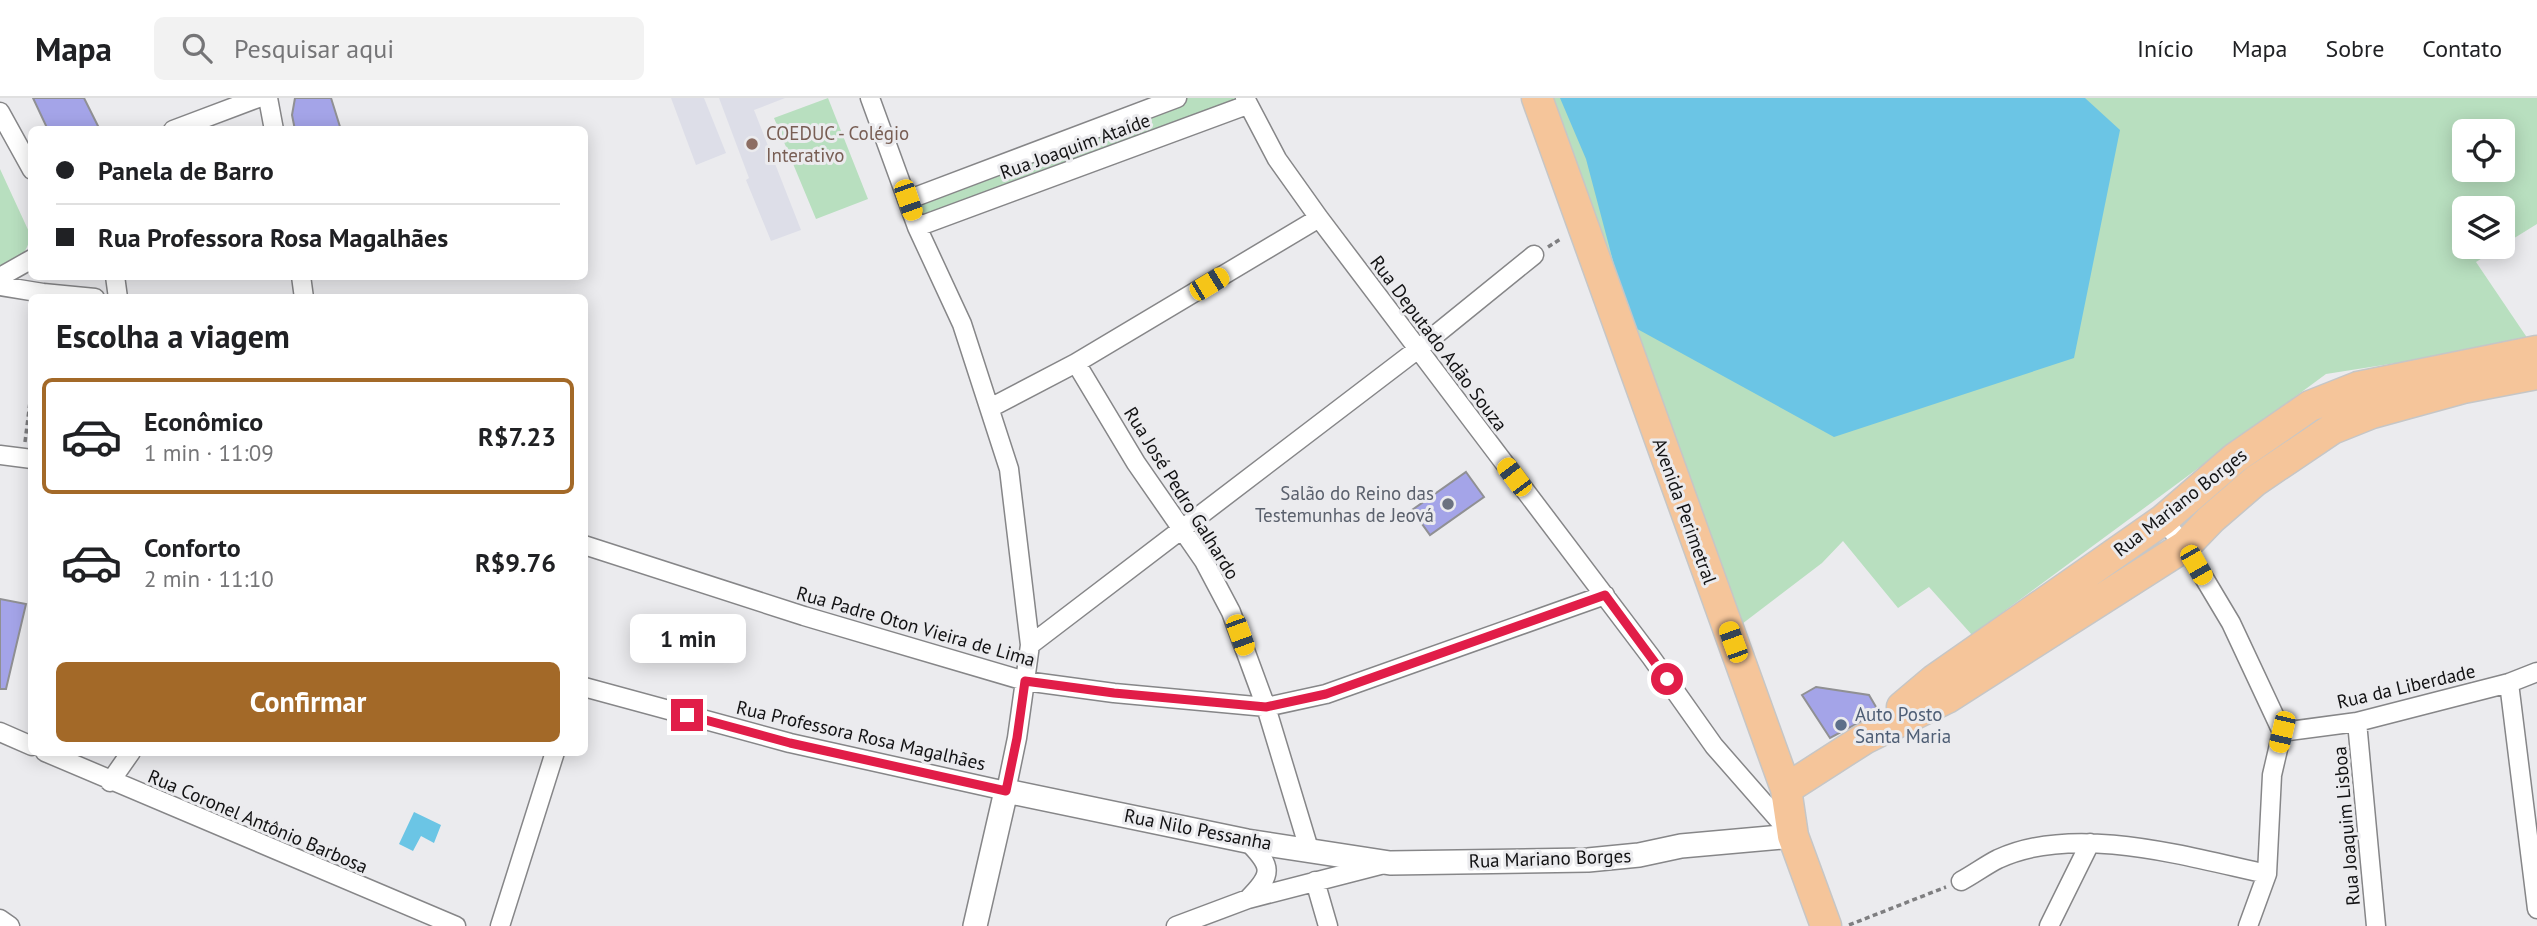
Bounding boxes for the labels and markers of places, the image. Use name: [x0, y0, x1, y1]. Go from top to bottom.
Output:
place label: COEDUC - Colégio Interativo: [766, 121, 909, 167]
marker: COEDUC - Colégio Interativo: [744, 136, 760, 152]
place label: Salão do Reino das Testemunhas de Jeová: [1255, 481, 1434, 527]
marker: Salão do Reino das Testemunhas de Jeová: [1440, 496, 1456, 512]
place label: Auto Posto Santa Maria: [1855, 702, 1951, 748]
marker: Auto Posto Santa Maria: [1833, 717, 1849, 733]

